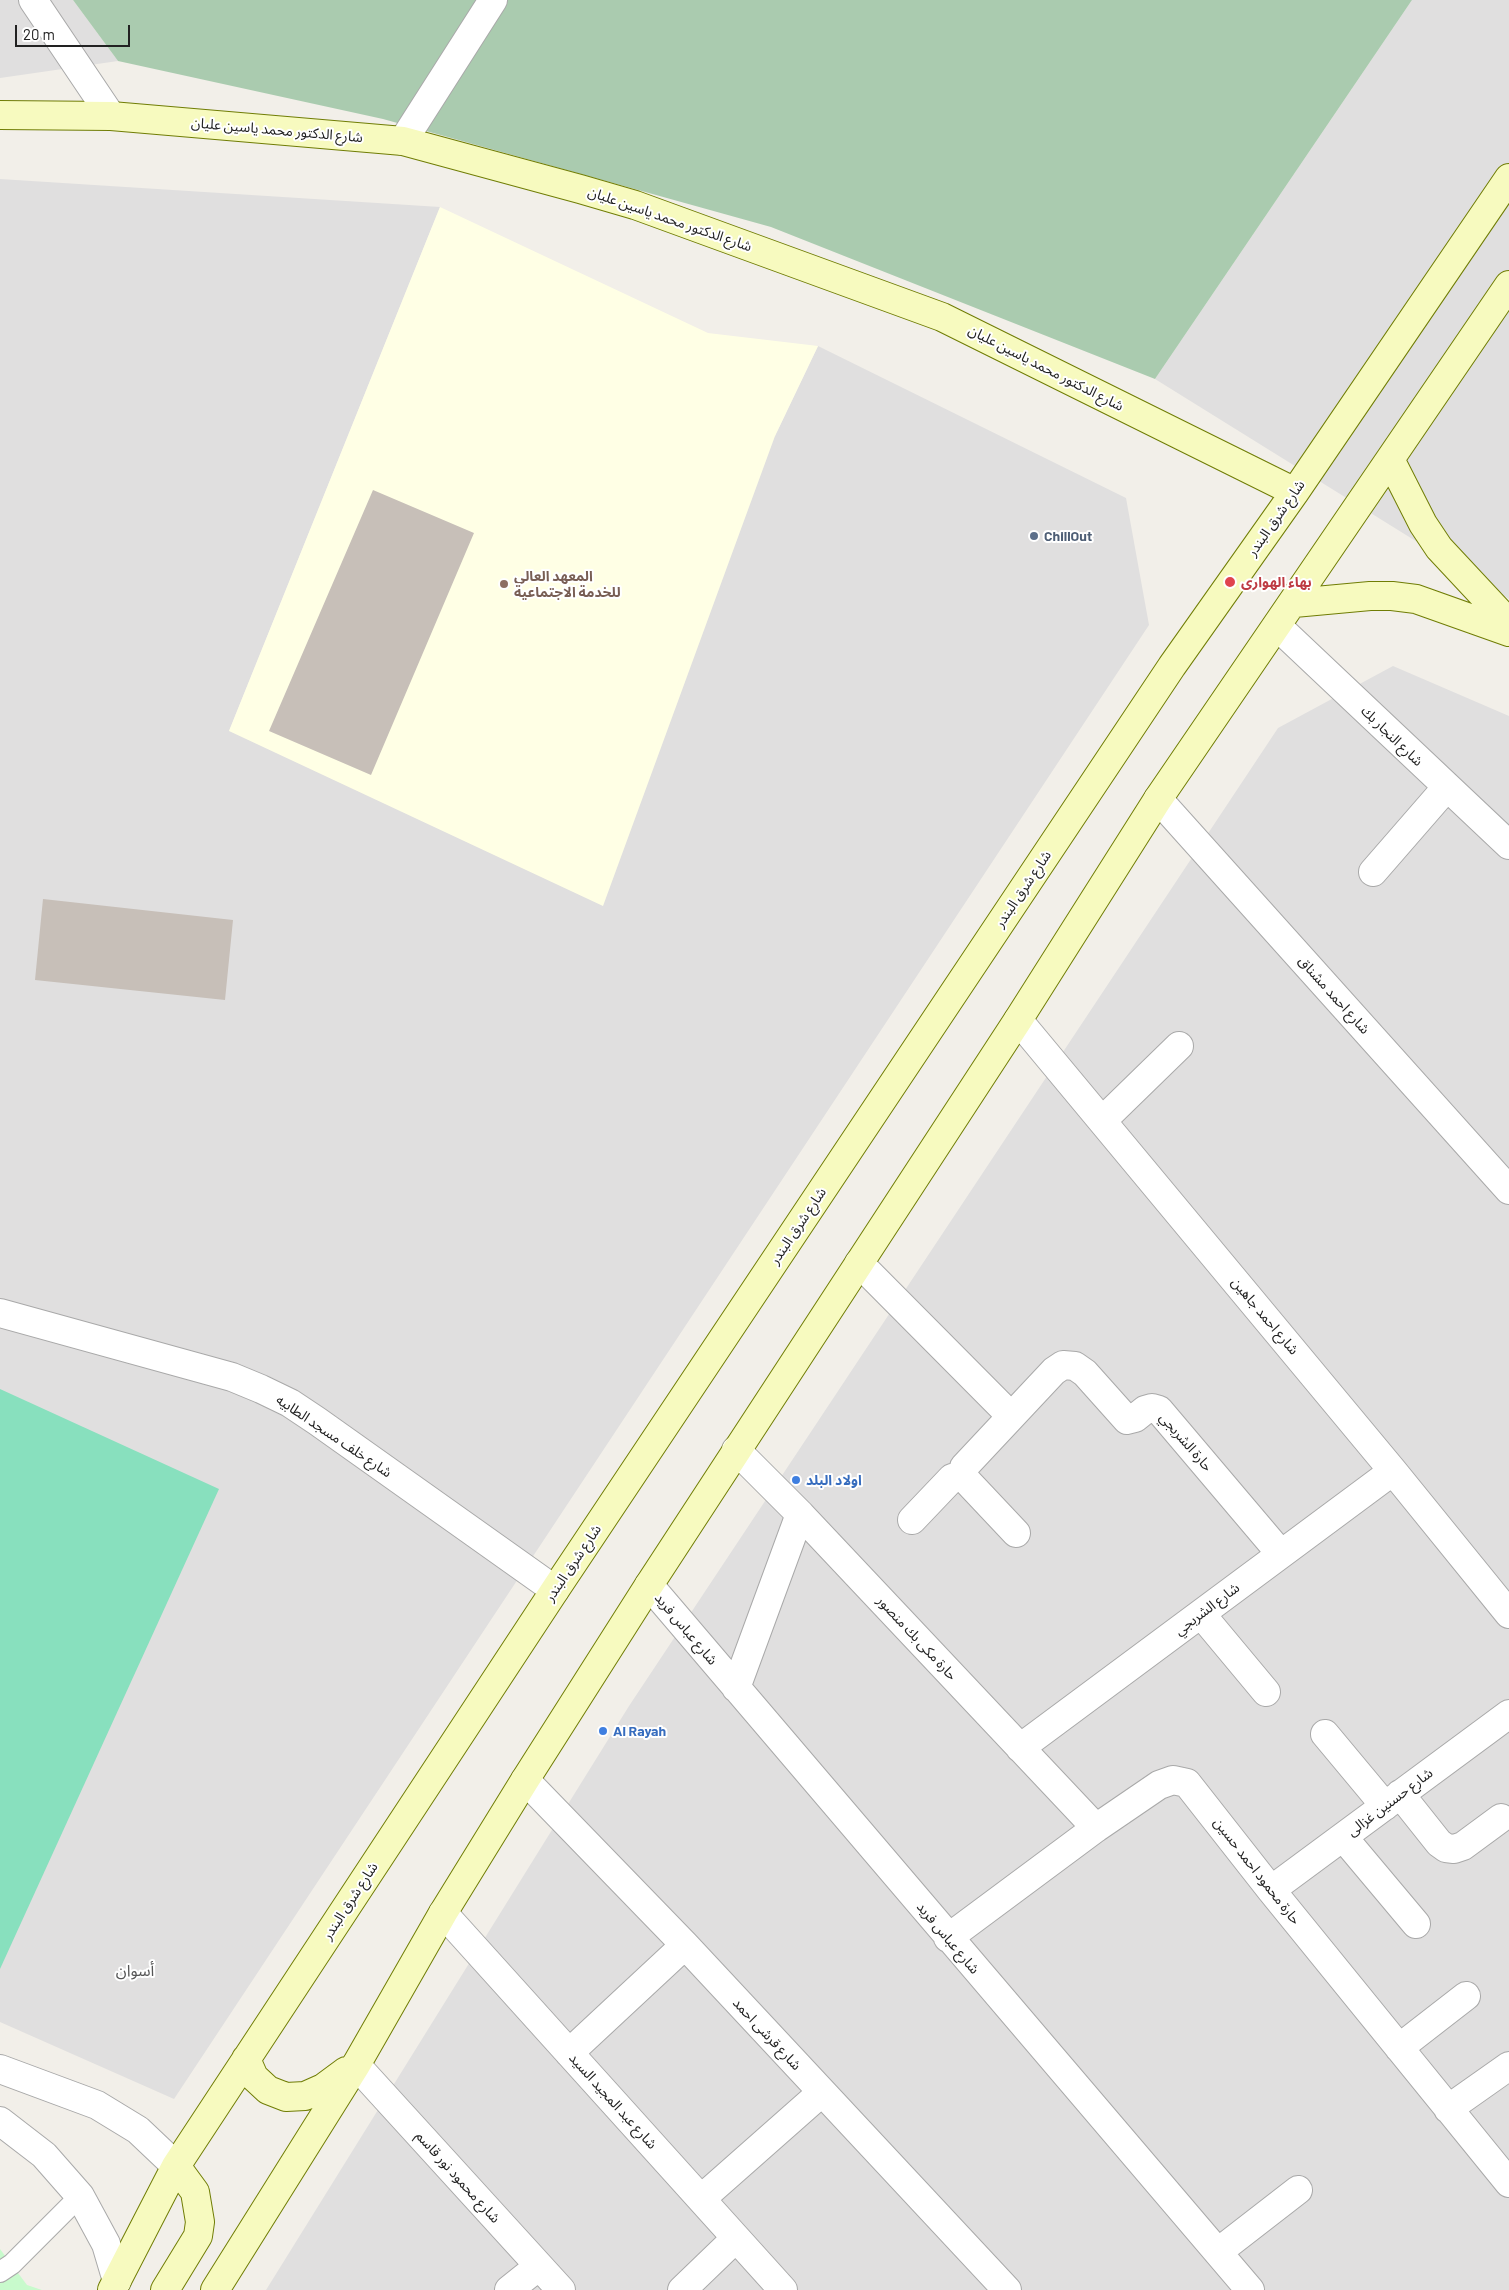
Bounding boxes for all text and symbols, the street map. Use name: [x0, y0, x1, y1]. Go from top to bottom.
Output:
scale bar: [18, 15, 132, 47]
text: 20 m: [23, 25, 55, 43]
street label: شارع الدكتور محمد ياسين عليان: [190, 114, 364, 146]
street label: شارع الدكتور محمد ياسين عليان: [586, 183, 754, 255]
street label: شارع الدكتور محمد ياسين عليان: [965, 321, 1127, 415]
street label: شارع شرق البندر: [1244, 477, 1308, 559]
place label: ChillOut: [1044, 528, 1092, 544]
marker: ChillOut: [1028, 530, 1040, 542]
place label: المعهد العالى للخدمة الاجتماعية: [514, 568, 621, 600]
place label: بهاء الهوارى: [1241, 574, 1312, 590]
marker: بهاء الهوارى: [1223, 575, 1237, 589]
marker: المعهد العالى للخدمة الاجتماعية: [498, 578, 510, 590]
street label: شارع النجار بك: [1358, 702, 1426, 770]
street label: شارع شرق البندر: [991, 847, 1055, 931]
street label: شارع احمد مشناق: [1295, 953, 1373, 1037]
street label: شارع شرق البندر: [766, 1184, 830, 1268]
street label: شارع احمد جاهين: [1228, 1274, 1302, 1358]
street label: شارع خلف مسجد الطابيه: [273, 1391, 395, 1481]
street label: حارة الشربجي: [1156, 1409, 1216, 1475]
place label: اولاد البلد: [806, 1472, 862, 1488]
marker: اولاد البلد: [790, 1474, 802, 1486]
street label: شارع شرق البندر: [541, 1521, 605, 1605]
street label: شارع الشربجي: [1171, 1579, 1243, 1639]
street label: شارع عباس فريد: [651, 1590, 721, 1668]
street label: حارة مكى بك منصور: [873, 1592, 961, 1684]
place label: Al Rayah: [613, 1723, 666, 1739]
marker: Al Rayah: [597, 1725, 609, 1737]
street label: شارع حسنين غزالى: [1344, 1764, 1436, 1840]
street label: حارة محمود احمد حسين: [1210, 1814, 1304, 1928]
street label: شارع شرق البندر: [319, 1859, 381, 1943]
street label: شارع عباس فريد: [913, 1899, 983, 1977]
district label: أسوان: [116, 1961, 154, 1981]
street label: شارع قرشى احمد: [729, 1994, 805, 2074]
street label: شارع عبد المجيد السيد: [566, 2050, 660, 2152]
street label: شارع محمود نور قاسم: [412, 2128, 504, 2226]

